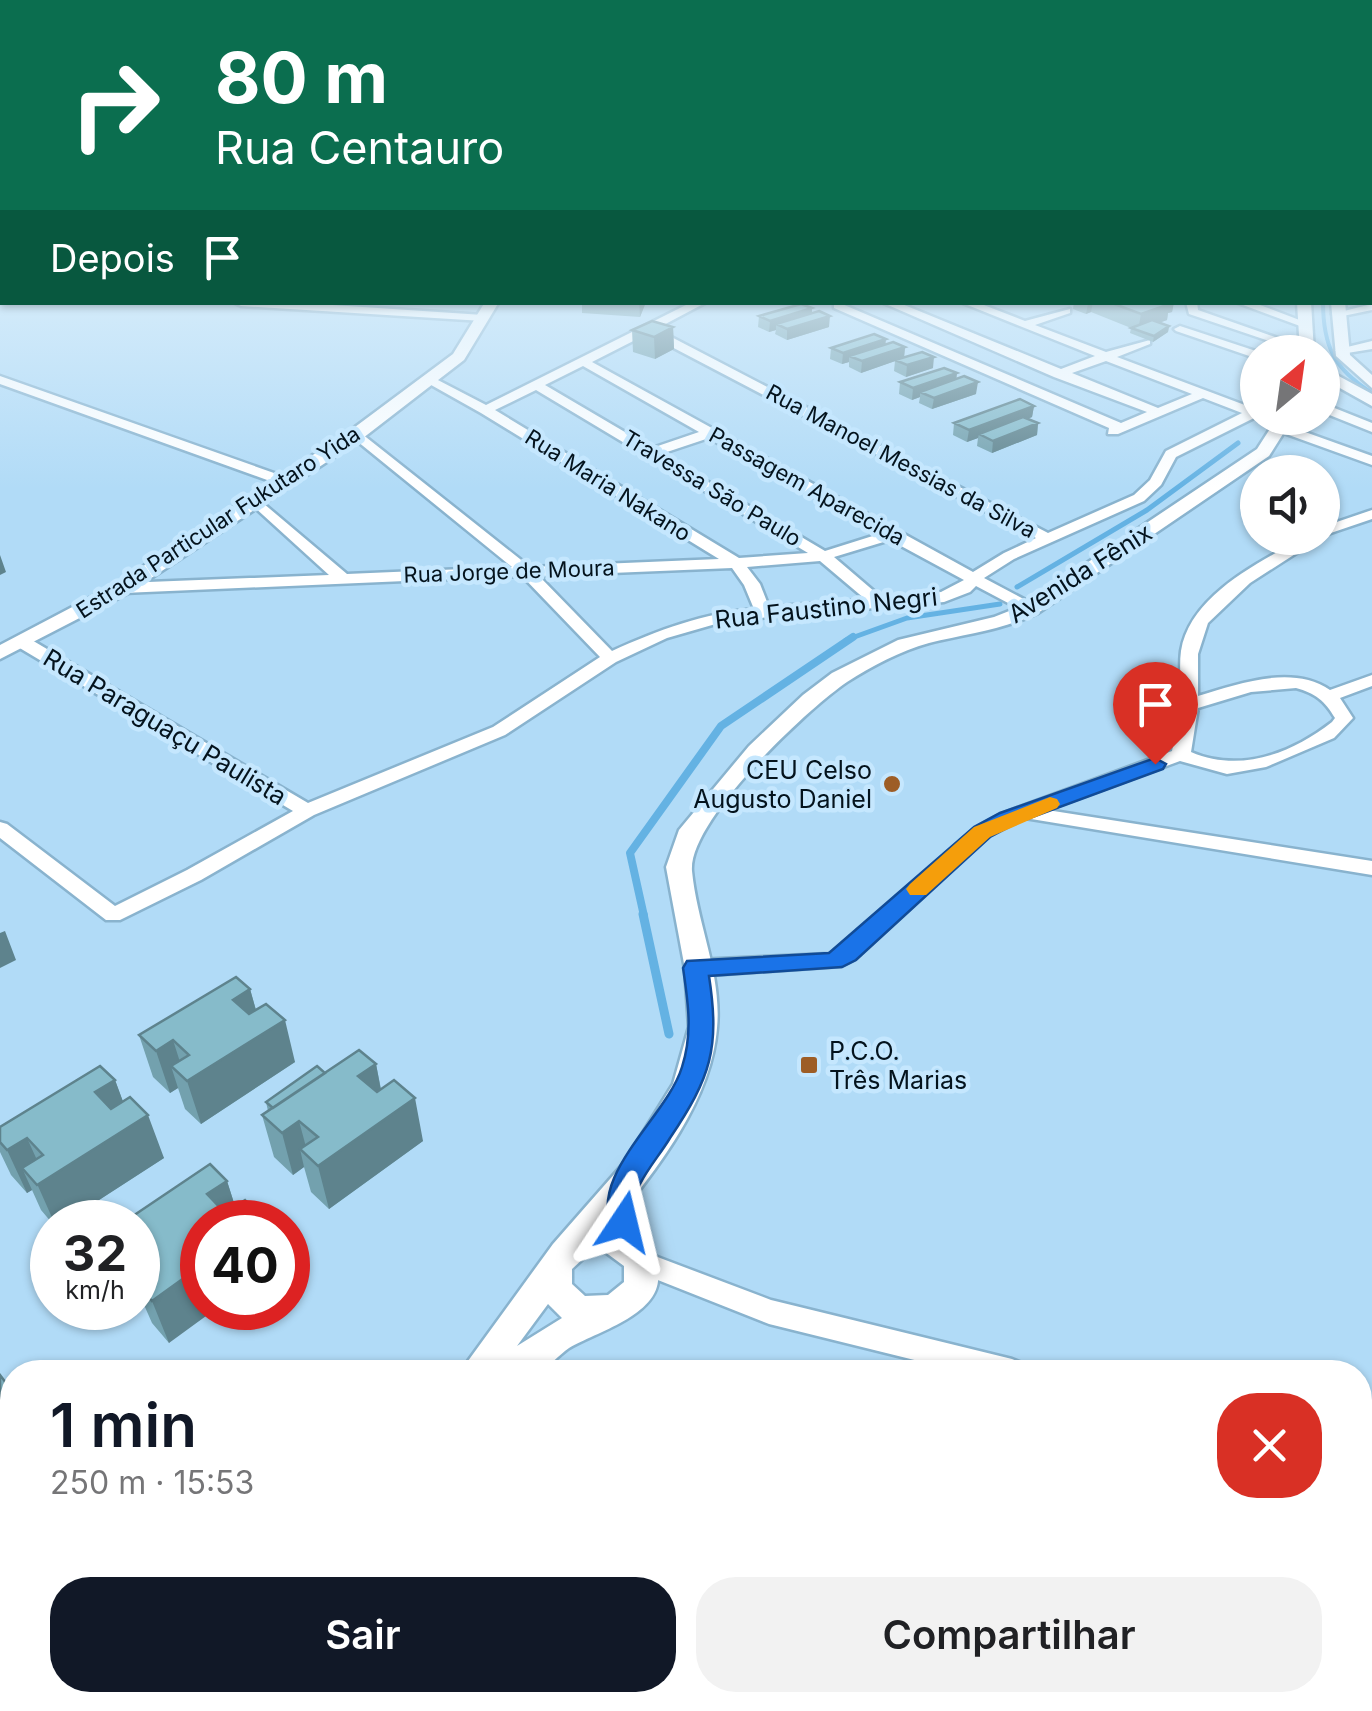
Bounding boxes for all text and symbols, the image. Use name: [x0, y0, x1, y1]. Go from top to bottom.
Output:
text: 80 m: [215, 35, 388, 120]
icon: right: [50, 40, 180, 170]
text: Rua Centauro: [215, 120, 504, 175]
icon: arrive: [195, 230, 250, 285]
text: Depois: [50, 235, 175, 281]
north arrow: [1240, 335, 1340, 435]
map controls: [1240, 335, 1340, 555]
street label: Rua Manoel Messias da Silva: [762, 379, 1040, 543]
street label: Estrada Particular Fukutaro Yida: [71, 420, 365, 624]
street label: Passagem Aparecida: [705, 421, 909, 551]
street label: Rua Maria Nakano: [521, 424, 695, 546]
street label: Travessa São Paulo: [618, 424, 806, 552]
button: sound: [1240, 455, 1340, 555]
street label: Avenida Fênix: [1003, 517, 1157, 629]
street label: Rua Jorge de Moura: [403, 554, 615, 588]
street label: Rua Faustino Negri: [713, 581, 939, 635]
street label: Rua Paraguaçu Paulista: [38, 643, 292, 811]
pin: [1113, 662, 1198, 765]
icon: arrive: [1128, 677, 1183, 732]
place label: CEU Celso Augusto Daniel: [693, 755, 872, 814]
marker: CEU Celso Augusto Daniel: [881, 773, 903, 795]
place label: P.C.O. Três Marias: [829, 1036, 967, 1095]
marker: P.C.O. Três Marias: [798, 1054, 820, 1076]
position arrow: [572, 1170, 676, 1274]
speed limit sign: 40: [180, 1200, 310, 1330]
text: 32: [63, 1223, 127, 1283]
text: km/h: [65, 1275, 125, 1305]
text: 1 min: [50, 1389, 197, 1461]
button: close: [1217, 1393, 1322, 1498]
text: 250 m · 15:53: [50, 1463, 254, 1502]
button: Sair: [50, 1577, 676, 1692]
button: Compartilhar: [696, 1577, 1322, 1692]

